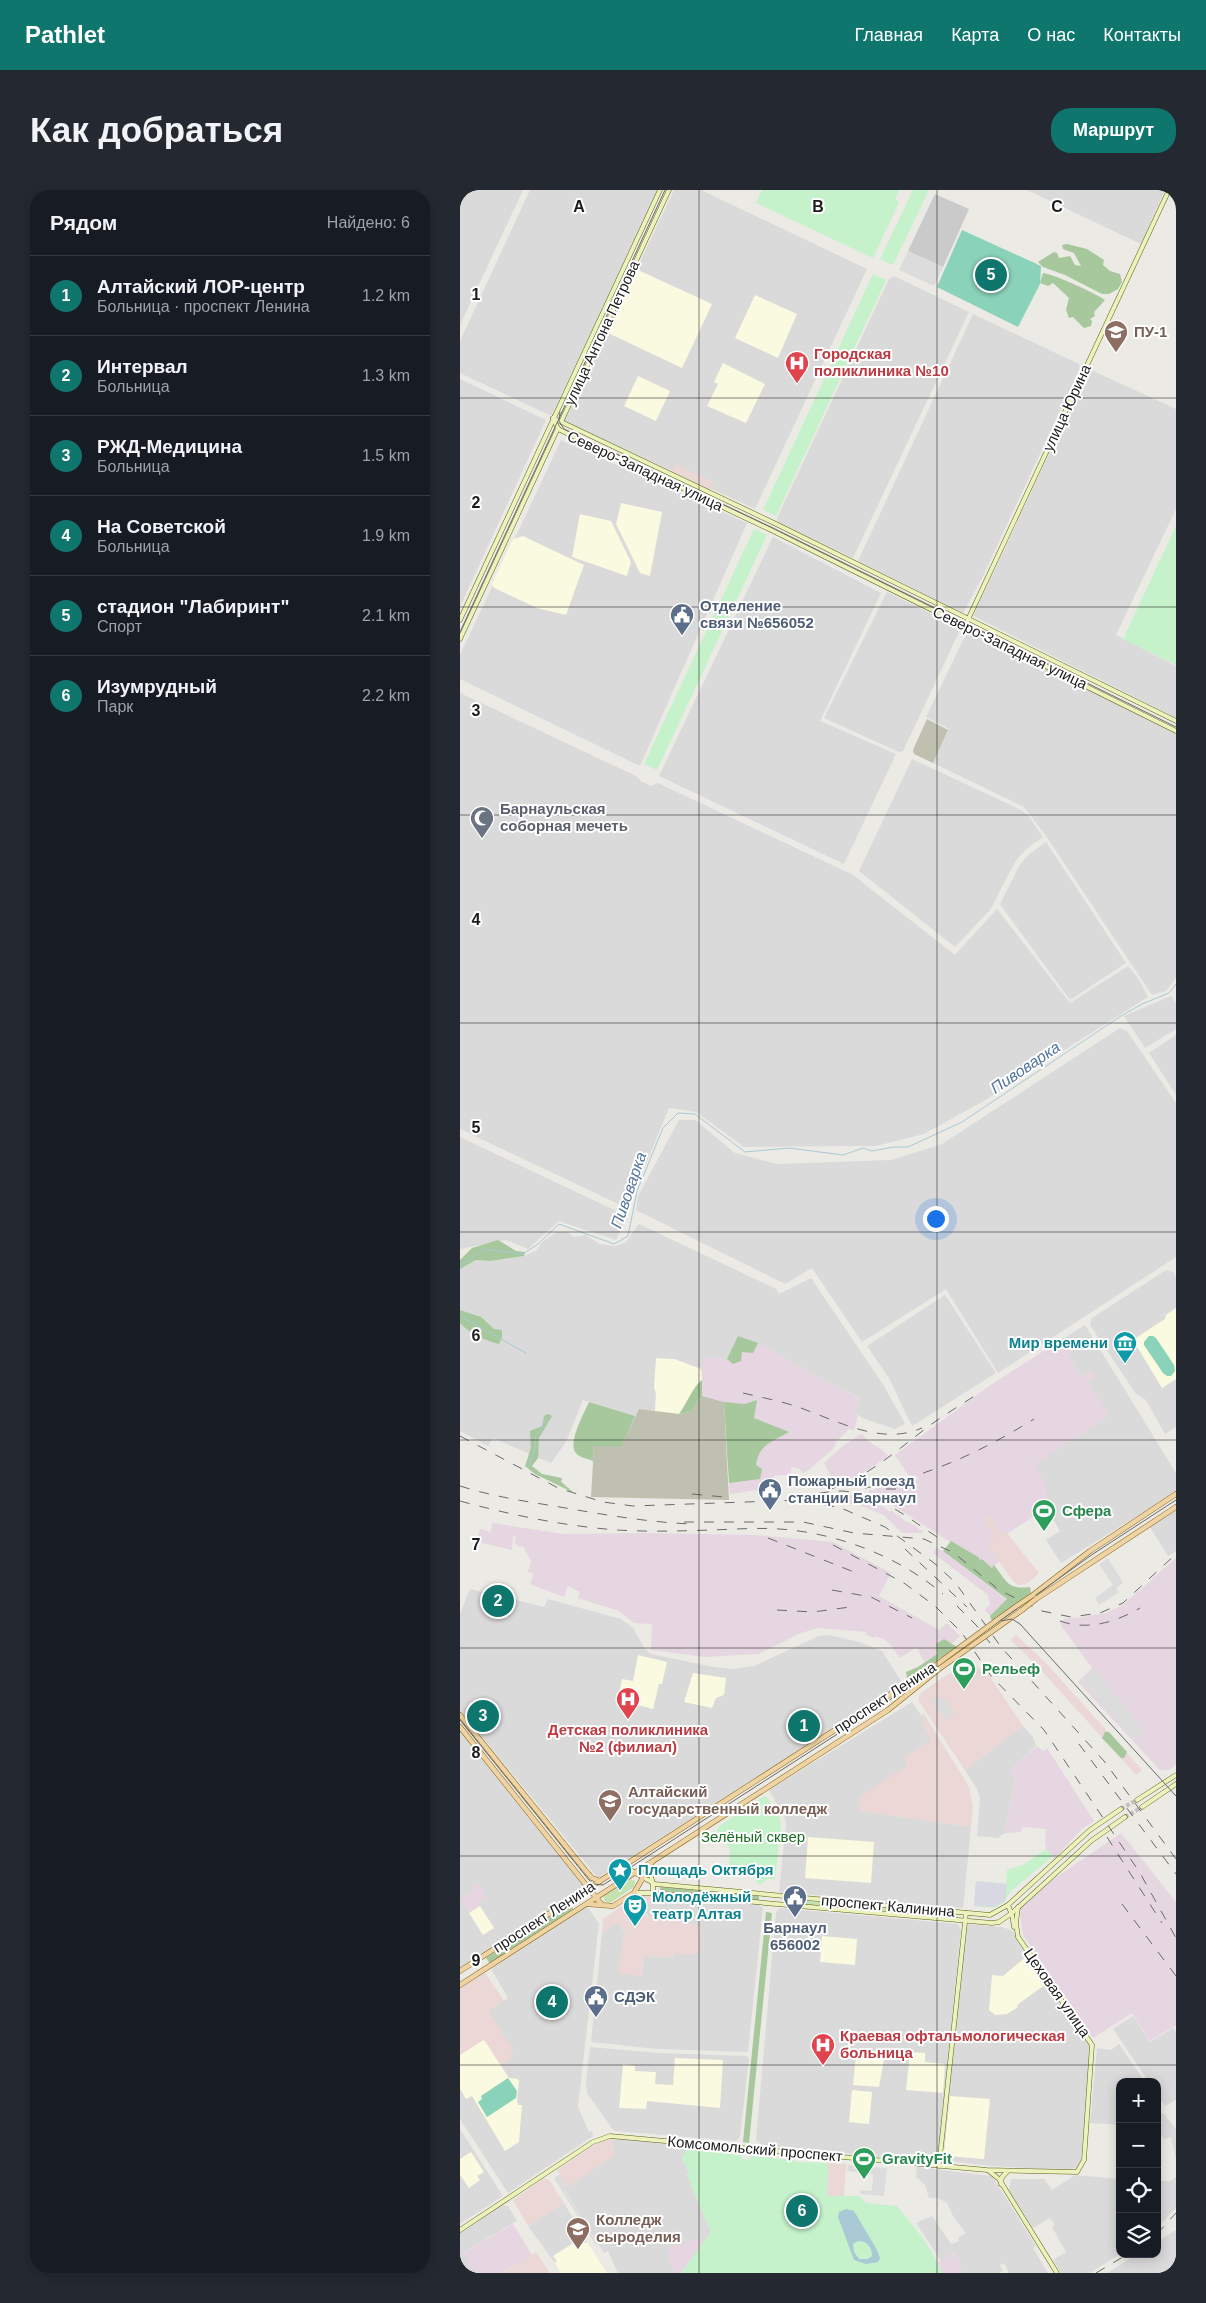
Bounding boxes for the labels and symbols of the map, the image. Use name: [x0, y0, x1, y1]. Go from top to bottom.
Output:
text: A: [573, 198, 585, 215]
text: B: [812, 198, 824, 215]
text: C: [1051, 198, 1063, 215]
pin: 5: [975, 256, 1007, 294]
street label: улица Антона Петрова: [560, 257, 643, 408]
text: 1: [472, 286, 481, 303]
school or university icon: ПУ-1: [1103, 319, 1129, 353]
place label: ПУ-1: [1134, 323, 1167, 340]
place label: Городская поликлиника №10: [814, 345, 949, 379]
hospital icon: Городская поликлиника №10: [784, 350, 810, 384]
street label: улица Юрина: [1039, 361, 1094, 454]
street label: Северо-Западная улица: [565, 427, 726, 514]
text: 2: [472, 494, 481, 511]
place label: Отделение связи №656052: [700, 597, 814, 631]
public building icon: Отделение связи №656052: [669, 602, 695, 636]
street label: Северо-Западная улица: [930, 603, 1091, 693]
text: 3: [472, 702, 481, 719]
place label: Барнаульская соборная мечеть: [500, 800, 628, 834]
mosque icon: Барнаульская соборная мечеть: [469, 805, 495, 839]
text: 4: [472, 911, 481, 928]
water label: Пивоварка: [988, 1038, 1063, 1097]
text: 5: [472, 1119, 481, 1136]
water label: Пивоварка: [607, 1150, 650, 1231]
your location: [923, 1206, 949, 1232]
text: 6: [472, 1327, 481, 1344]
museum icon: Мир времени: [1112, 1330, 1138, 1364]
place label: Мир времени: [1009, 1334, 1108, 1351]
place label: Пожарный поезд станции Барнаул: [788, 1472, 916, 1506]
public building icon: Пожарный поезд станции Барнаул: [757, 1477, 783, 1511]
sports icon: Сфера: [1031, 1498, 1057, 1532]
place label: Сфера: [1062, 1502, 1112, 1519]
text: 7: [472, 1536, 481, 1553]
pin: 2: [482, 1582, 514, 1620]
sports icon: Рельеф: [951, 1656, 977, 1690]
street label: проспект Ленина: [831, 1658, 939, 1737]
place label: Рельеф: [982, 1660, 1040, 1677]
hospital icon: Детская поликлиника №2 (филиал): [615, 1686, 641, 1720]
pin: 3: [467, 1697, 499, 1735]
pin: 1: [788, 1707, 820, 1745]
place label: Детская поликлиника №2 (филиал): [548, 1721, 709, 1755]
text: 8: [472, 1744, 481, 1761]
place label: Алтайский государственный колледж: [628, 1783, 828, 1817]
school or university icon: Алтайский государственный колледж: [597, 1788, 623, 1822]
park label: Зелёный сквер: [701, 1828, 805, 1845]
place icon: Площадь Октября: [607, 1857, 633, 1891]
place label: Площадь Октября: [638, 1861, 774, 1878]
street label: проспект Ленина: [490, 1877, 598, 1956]
public building icon: Барнаул 656002: [782, 1884, 808, 1918]
place label: Молодёжный театр Алтая: [652, 1888, 751, 1922]
street label: проспект Калинина: [821, 1891, 956, 1920]
theatre icon: Молодёжный театр Алтая: [622, 1893, 648, 1927]
place label: Барнаул 656002: [763, 1919, 827, 1953]
street label: Цеховая улица: [1020, 1945, 1095, 2041]
text: 9: [472, 1952, 481, 1969]
pin: 4: [536, 1983, 568, 2021]
public building icon: СДЭК: [583, 1984, 609, 2018]
place label: СДЭК: [614, 1988, 656, 2005]
place label: Краевая офтальмологическая больница: [840, 2027, 1065, 2061]
hospital icon: Краевая офтальмологическая больница: [810, 2032, 836, 2066]
street label: Комсомольский проспект: [667, 2132, 843, 2165]
sports icon: GravityFit: [851, 2146, 877, 2180]
place label: GravityFit: [882, 2150, 952, 2167]
pin: 6: [786, 2192, 818, 2230]
place label: Колледж сыроделия: [596, 2211, 681, 2245]
school or university icon: Колледж сыроделия: [565, 2216, 591, 2250]

